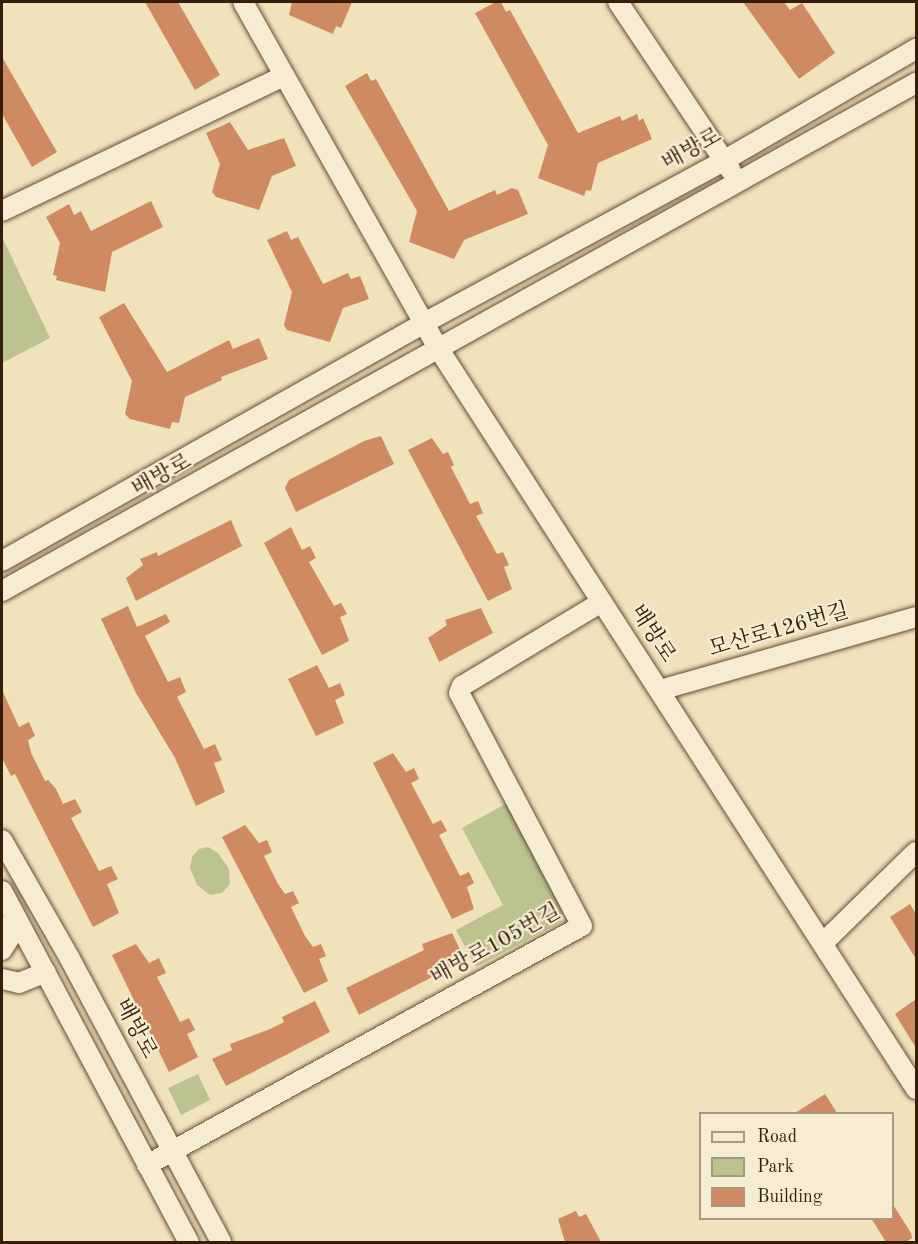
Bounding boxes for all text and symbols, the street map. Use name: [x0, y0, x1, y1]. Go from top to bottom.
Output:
street label: 배방로: [658, 123, 726, 177]
street label: 배방로: [128, 449, 196, 503]
street label: 모산로126번길: [706, 598, 852, 664]
street label: 배방로: [624, 600, 680, 668]
street label: 배방로105번길: [426, 898, 566, 992]
street label: 배방로: [108, 995, 162, 1063]
legend: [699, 1112, 894, 1220]
text: Road: [757, 1128, 797, 1146]
text: Park: [757, 1158, 794, 1176]
text: Building: [757, 1188, 822, 1206]

